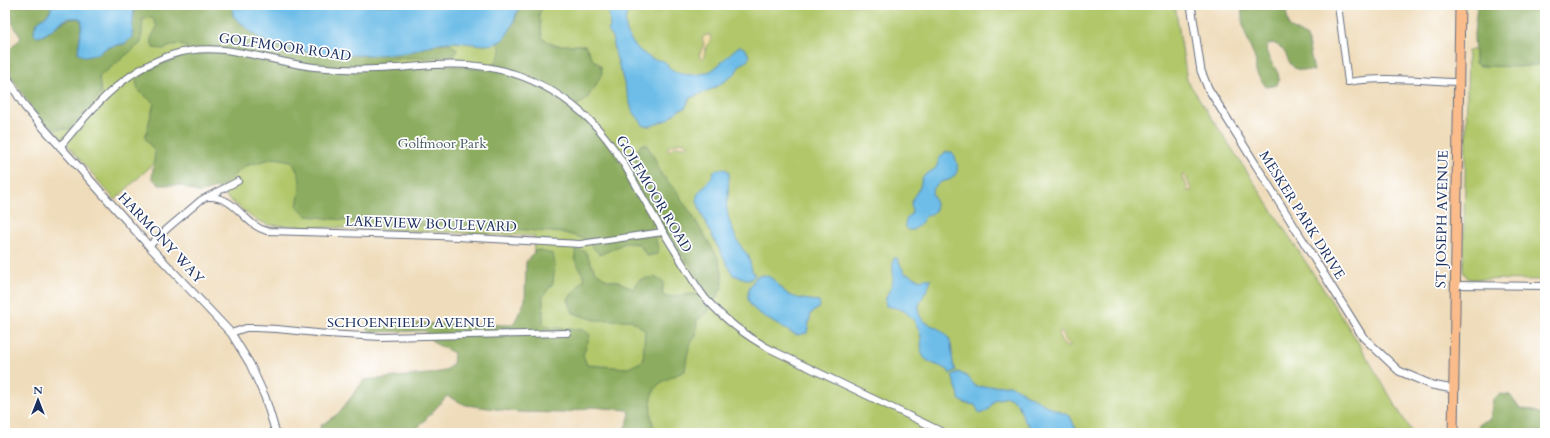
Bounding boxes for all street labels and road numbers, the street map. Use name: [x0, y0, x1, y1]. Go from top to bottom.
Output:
street label: GOLFMOOR ROAD: [218, 28, 352, 66]
street label: GOLFMOOR ROAD: [611, 132, 697, 256]
street label: MESKER PARK DRIVE: [1255, 147, 1350, 283]
street label: ST JOSEPH AVENUE: [1431, 149, 1453, 288]
street label: HARMONY WAY: [114, 188, 209, 288]
street label: LAKEVIEW BOULEVARD: [345, 212, 517, 236]
street label: SCHOENFIELD AVENUE: [327, 313, 495, 332]

